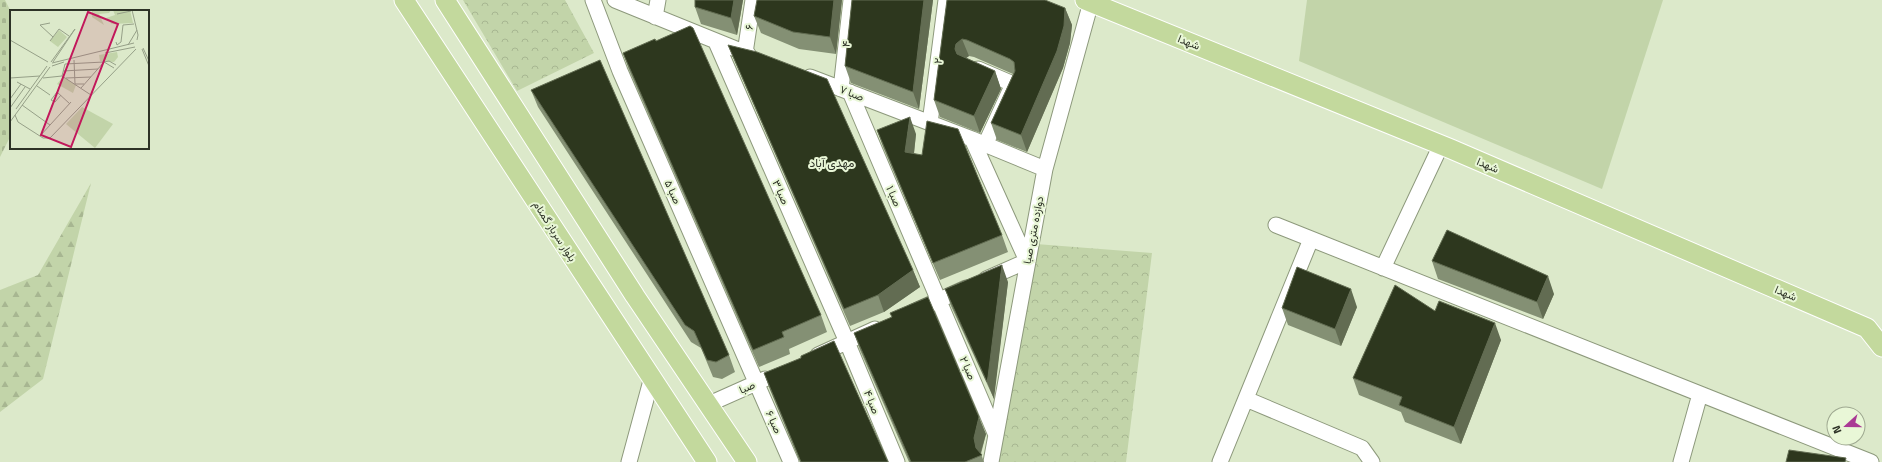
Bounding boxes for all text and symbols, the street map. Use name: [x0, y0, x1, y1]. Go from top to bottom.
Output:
inset map: [10, 10, 149, 149]
street label: ۶: [741, 23, 757, 31]
street label: شهدا: [1176, 30, 1203, 54]
street label: ۴: [838, 40, 854, 48]
street label: ۲: [930, 57, 946, 65]
street label: صبا ۷: [838, 81, 866, 105]
district label: مهدی آباد: [809, 153, 855, 172]
street label: شهدا: [1474, 153, 1502, 177]
street label: صبا ۵: [661, 177, 685, 207]
street label: صبا ۳: [768, 177, 794, 207]
street label: صبا ۱: [882, 183, 906, 209]
street label: دوازده متری صبا: [1019, 195, 1047, 265]
street label: بلوار سرباز گمنام: [529, 197, 581, 265]
street label: شهدا: [1772, 281, 1800, 305]
street label: صبا ۲: [956, 354, 980, 382]
street label: صبا: [736, 376, 758, 398]
street label: صبا ۴: [860, 388, 884, 416]
north arrow: [1826, 406, 1866, 446]
street label: صبا ۶: [762, 408, 786, 436]
text: N: [1828, 423, 1845, 436]

